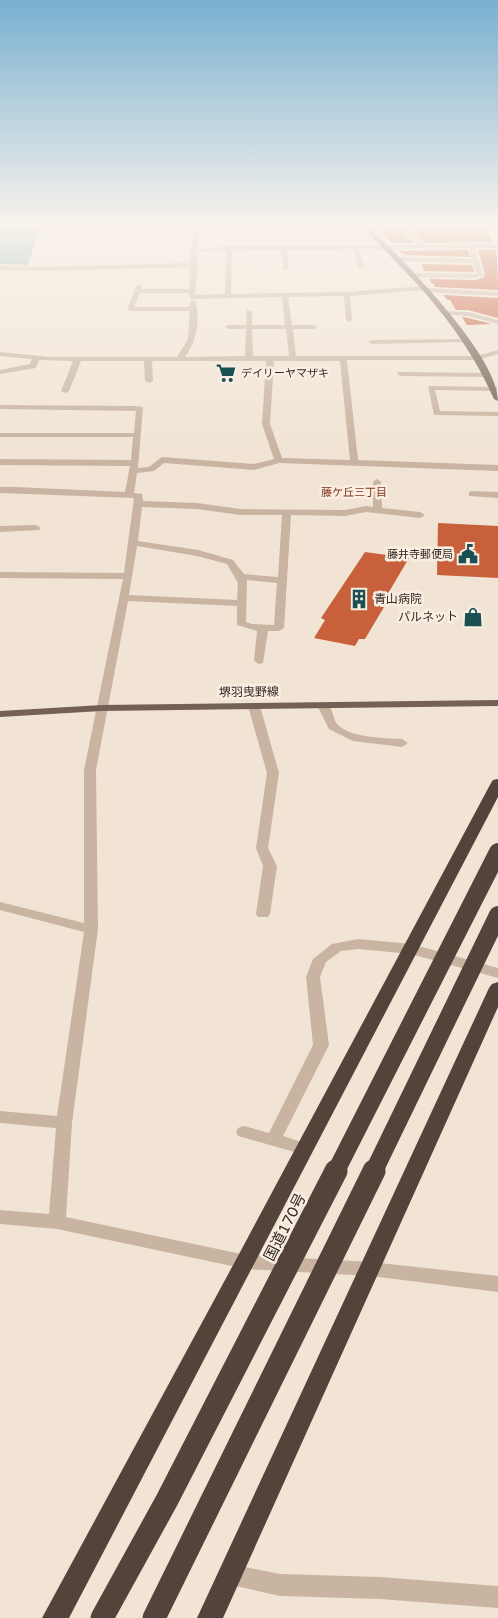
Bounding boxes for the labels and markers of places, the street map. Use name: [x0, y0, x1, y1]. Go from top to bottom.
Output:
supermarket icon: デイリーヤマザキ: [215, 362, 237, 384]
place label: デイリーヤマザキ: [241, 367, 329, 380]
public building icon: 藤井寺郵便局: [457, 543, 479, 565]
place label: 藤井寺郵便局: [387, 548, 453, 561]
building icon: 青山病院: [348, 588, 370, 610]
place label: 青山病院: [374, 592, 422, 606]
shop icon: パルネット: [462, 606, 484, 628]
place label: パルネット: [398, 610, 458, 624]

